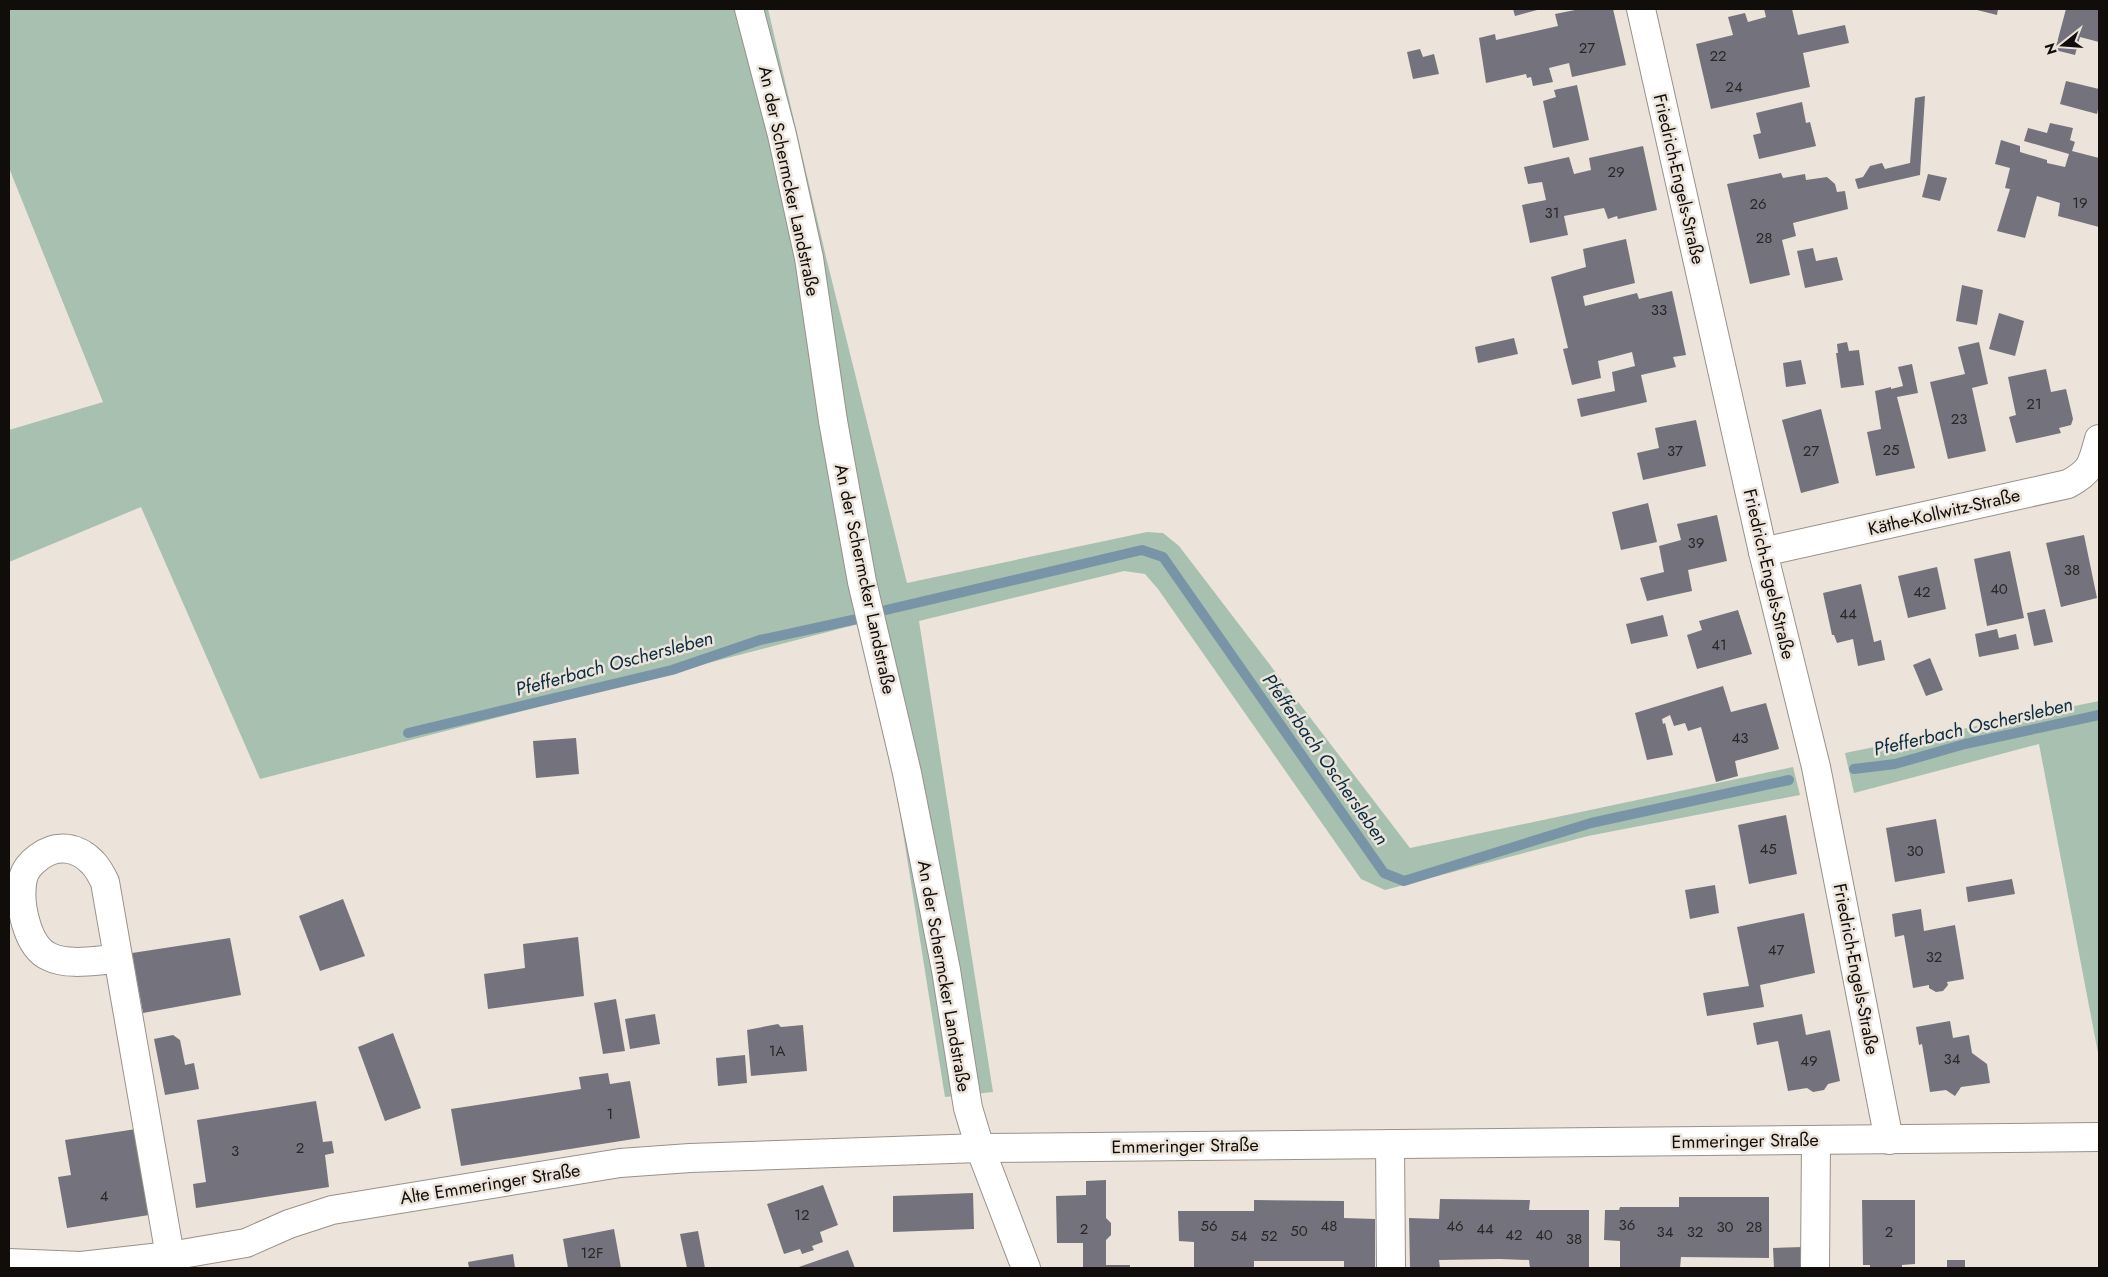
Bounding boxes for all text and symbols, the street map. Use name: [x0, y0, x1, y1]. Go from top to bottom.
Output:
north arrow: [2038, 20, 2088, 70]
house number: 27: [1579, 37, 1595, 59]
text: N: [2039, 41, 2062, 57]
house number: 22: [1709, 45, 1727, 67]
street label: An der Schermcker Landstraße: [752, 64, 826, 298]
house number: 24: [1725, 76, 1743, 98]
street label: Friedrich-Engels-Straße: [1647, 91, 1711, 267]
house number: 29: [1607, 161, 1625, 183]
house number: 19: [2072, 192, 2088, 214]
house number: 26: [1749, 193, 1767, 215]
house number: 31: [1545, 202, 1559, 224]
house number: 28: [1756, 227, 1772, 249]
house number: 33: [1651, 299, 1667, 321]
house number: 21: [2026, 393, 2042, 415]
house number: 23: [1951, 408, 1967, 430]
house number: 25: [1883, 439, 1900, 461]
house number: 37: [1667, 440, 1683, 462]
house number: 27: [1803, 440, 1819, 462]
street label: An der Schermcker Landstraße: [828, 462, 902, 696]
street label: Käthe-Kollwitz-Straße: [1865, 482, 2023, 542]
street label: Friedrich-Engels-Straße: [1737, 486, 1801, 662]
house number: 39: [1688, 532, 1704, 554]
house number: 38: [2064, 559, 2080, 581]
house number: 40: [1990, 578, 2008, 600]
house number: 42: [1913, 581, 1931, 603]
house number: 44: [1839, 603, 1857, 625]
water label: Pfefferbach Oschersleben: [512, 624, 716, 703]
house number: 41: [1711, 634, 1727, 656]
water label: Pfefferbach Oschersleben: [1256, 668, 1395, 850]
water label: Pfefferbach Oschersleben: [1871, 690, 2075, 763]
house number: 43: [1732, 727, 1748, 749]
house number: 45: [1759, 838, 1777, 860]
house number: 30: [1906, 840, 1924, 862]
street label: An der Schermcker Landstraße: [911, 858, 977, 1094]
street label: Friedrich-Engels-Straße: [1827, 881, 1885, 1057]
house number: 47: [1768, 939, 1784, 961]
house number: 32: [1926, 946, 1942, 968]
house number: 1A: [769, 1040, 785, 1062]
house number: 34: [1944, 1048, 1961, 1070]
house number: 49: [1800, 1050, 1818, 1072]
house number: 1: [607, 1103, 613, 1125]
street label: Emmeringer Straße: [1671, 1127, 1819, 1155]
street label: Emmeringer Straße: [1111, 1132, 1259, 1160]
house number: 2: [296, 1137, 304, 1159]
house number: 3: [231, 1140, 239, 1162]
street label: Alte Emmeringer Straße: [398, 1157, 582, 1211]
house number: 4: [100, 1185, 109, 1207]
house number: 12: [794, 1204, 810, 1226]
house number: 36: [1619, 1214, 1635, 1236]
house number: 56: [1200, 1215, 1218, 1237]
house number: 48: [1321, 1215, 1337, 1237]
house number: 46: [1446, 1215, 1464, 1237]
house number: 30: [1716, 1216, 1734, 1238]
house number: 28: [1746, 1216, 1762, 1238]
house number: 2: [1080, 1218, 1088, 1240]
house number: 44: [1476, 1218, 1494, 1240]
house number: 50: [1290, 1220, 1308, 1242]
house number: 34: [1657, 1221, 1674, 1243]
house number: 32: [1687, 1221, 1703, 1243]
house number: 2: [1885, 1221, 1893, 1243]
house number: 42: [1505, 1224, 1523, 1246]
house number: 40: [1535, 1224, 1553, 1246]
house number: 54: [1230, 1225, 1248, 1247]
house number: 52: [1261, 1225, 1278, 1247]
house number: 38: [1566, 1228, 1582, 1250]
house number: 12F: [581, 1242, 603, 1264]

